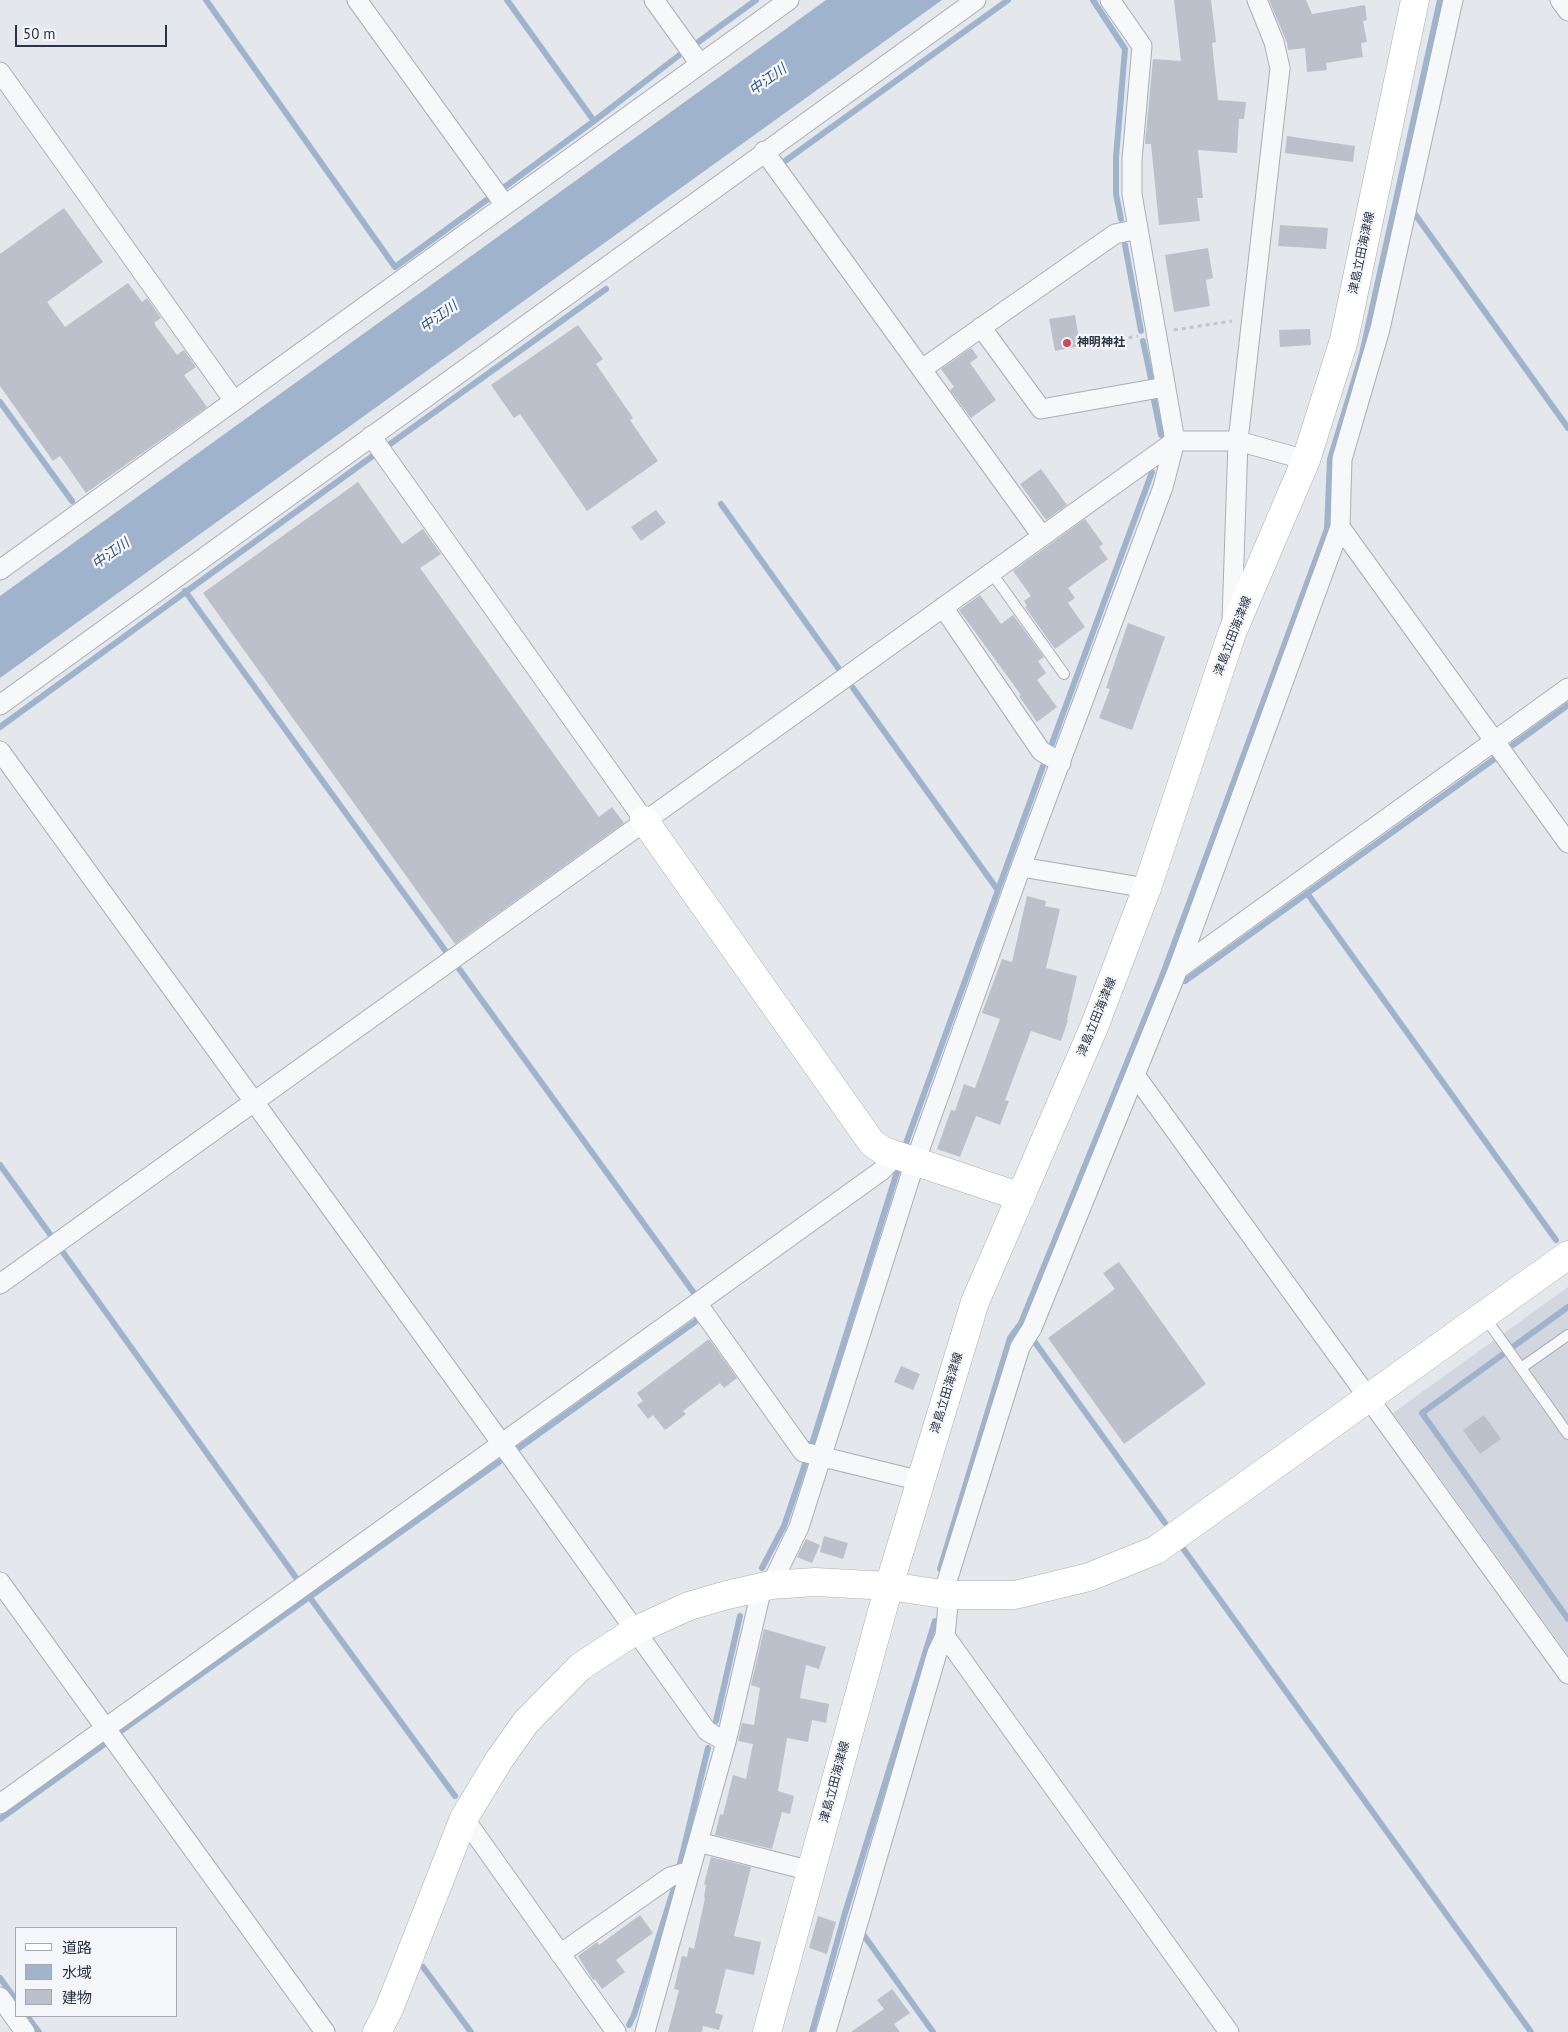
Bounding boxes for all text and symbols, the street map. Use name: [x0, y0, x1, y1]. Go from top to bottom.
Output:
scale bar: [18, 15, 170, 47]
text: 50 m: [23, 24, 56, 43]
water label: 中江川: [746, 61, 790, 99]
street label: 津島立田海津線: [1346, 210, 1378, 296]
water label: 中江川: [417, 298, 461, 336]
place label: 神明神社: [1077, 336, 1125, 350]
marker: 神明神社: [1061, 337, 1073, 349]
water label: 中江川: [89, 535, 133, 573]
street label: 津島立田海津線: [1211, 594, 1255, 678]
street label: 津島立田海津線: [1075, 975, 1119, 1059]
street label: 津島立田海津線: [928, 1351, 966, 1435]
street label: 津島立田海津線: [817, 1740, 853, 1824]
legend: [15, 1927, 178, 2017]
text: 道路: [62, 1938, 92, 1957]
text: 水域: [62, 1963, 92, 1982]
text: 建物: [62, 1988, 92, 2007]

